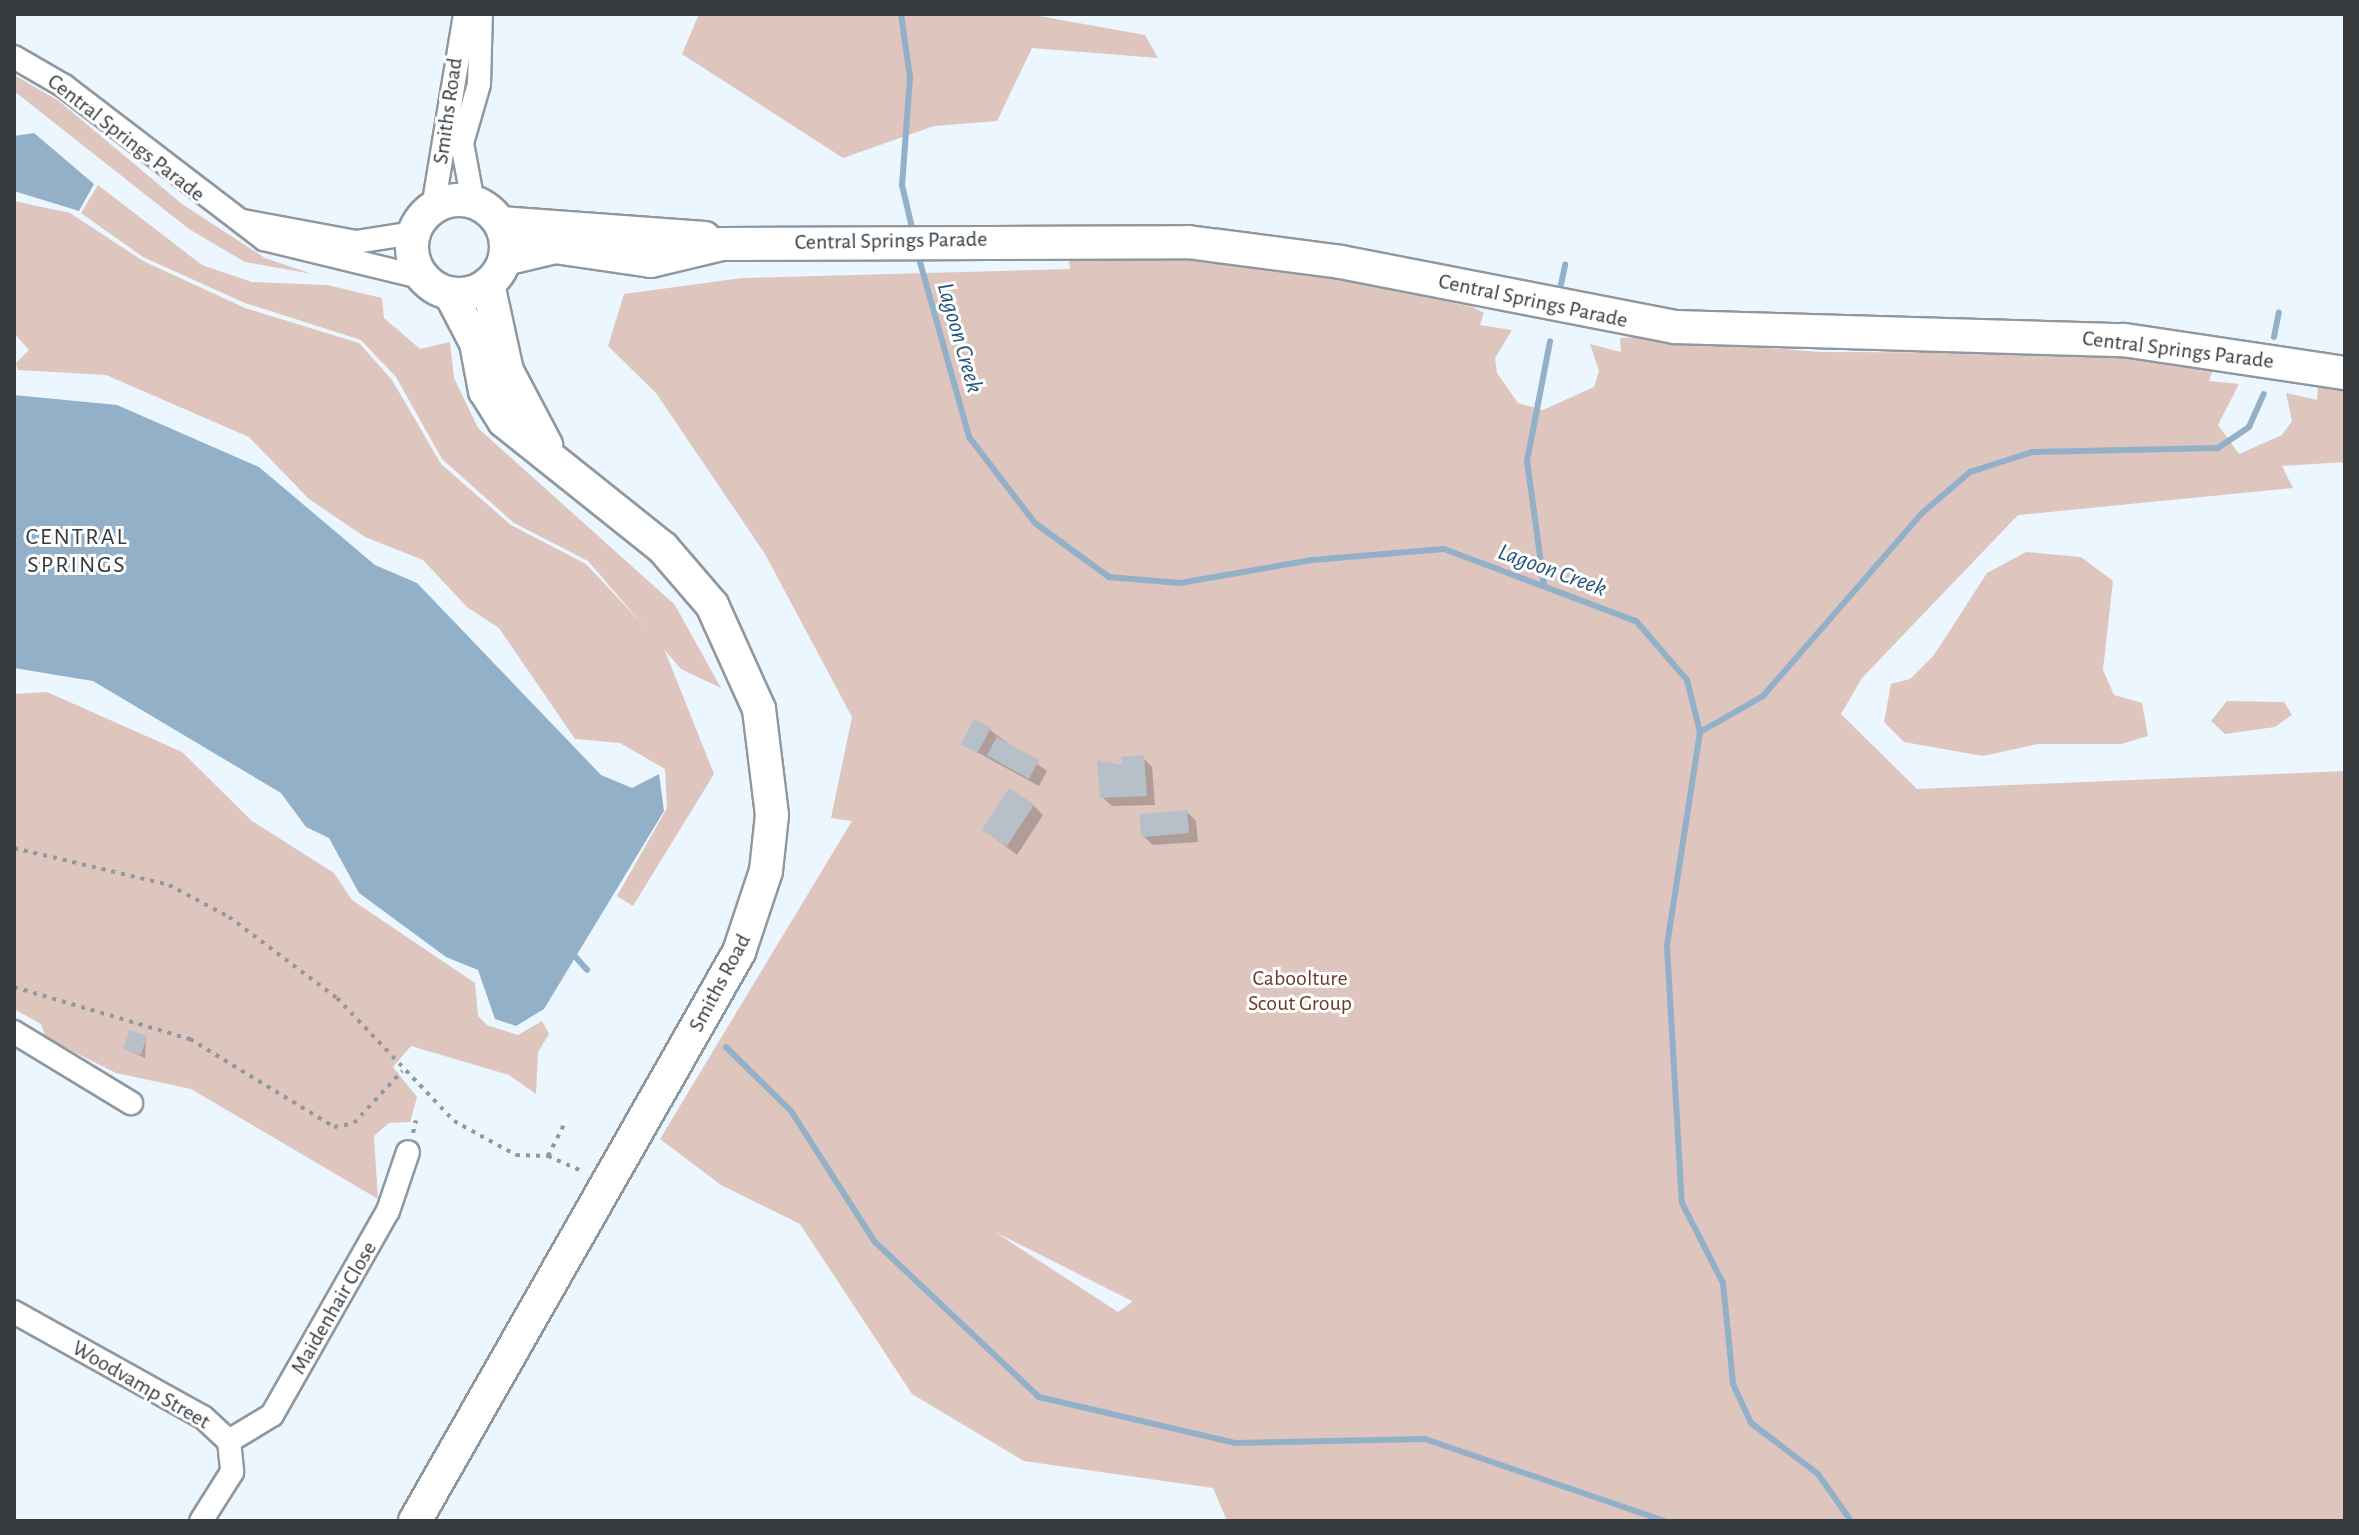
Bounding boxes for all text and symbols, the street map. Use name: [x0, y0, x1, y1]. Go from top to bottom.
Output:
street label: Smiths Road: [427, 56, 469, 166]
street label: Central Springs Parade: [42, 68, 210, 208]
street label: Central Springs Parade: [794, 226, 988, 256]
street label: Central Springs Parade: [1436, 268, 1630, 334]
water label: Lagoon Creek: [930, 280, 988, 396]
street label: Central Springs Parade: [2081, 325, 2275, 375]
district label: CENTRAL SPRINGS: [25, 524, 129, 580]
water label: Lagoon Creek: [1494, 538, 1610, 604]
street label: Smiths Road: [683, 930, 757, 1036]
park label: Caboolture Scout Group: [1248, 965, 1352, 1016]
street label: Maidenhair Close: [285, 1237, 383, 1379]
street label: Woodvamp Street: [67, 1335, 215, 1435]

